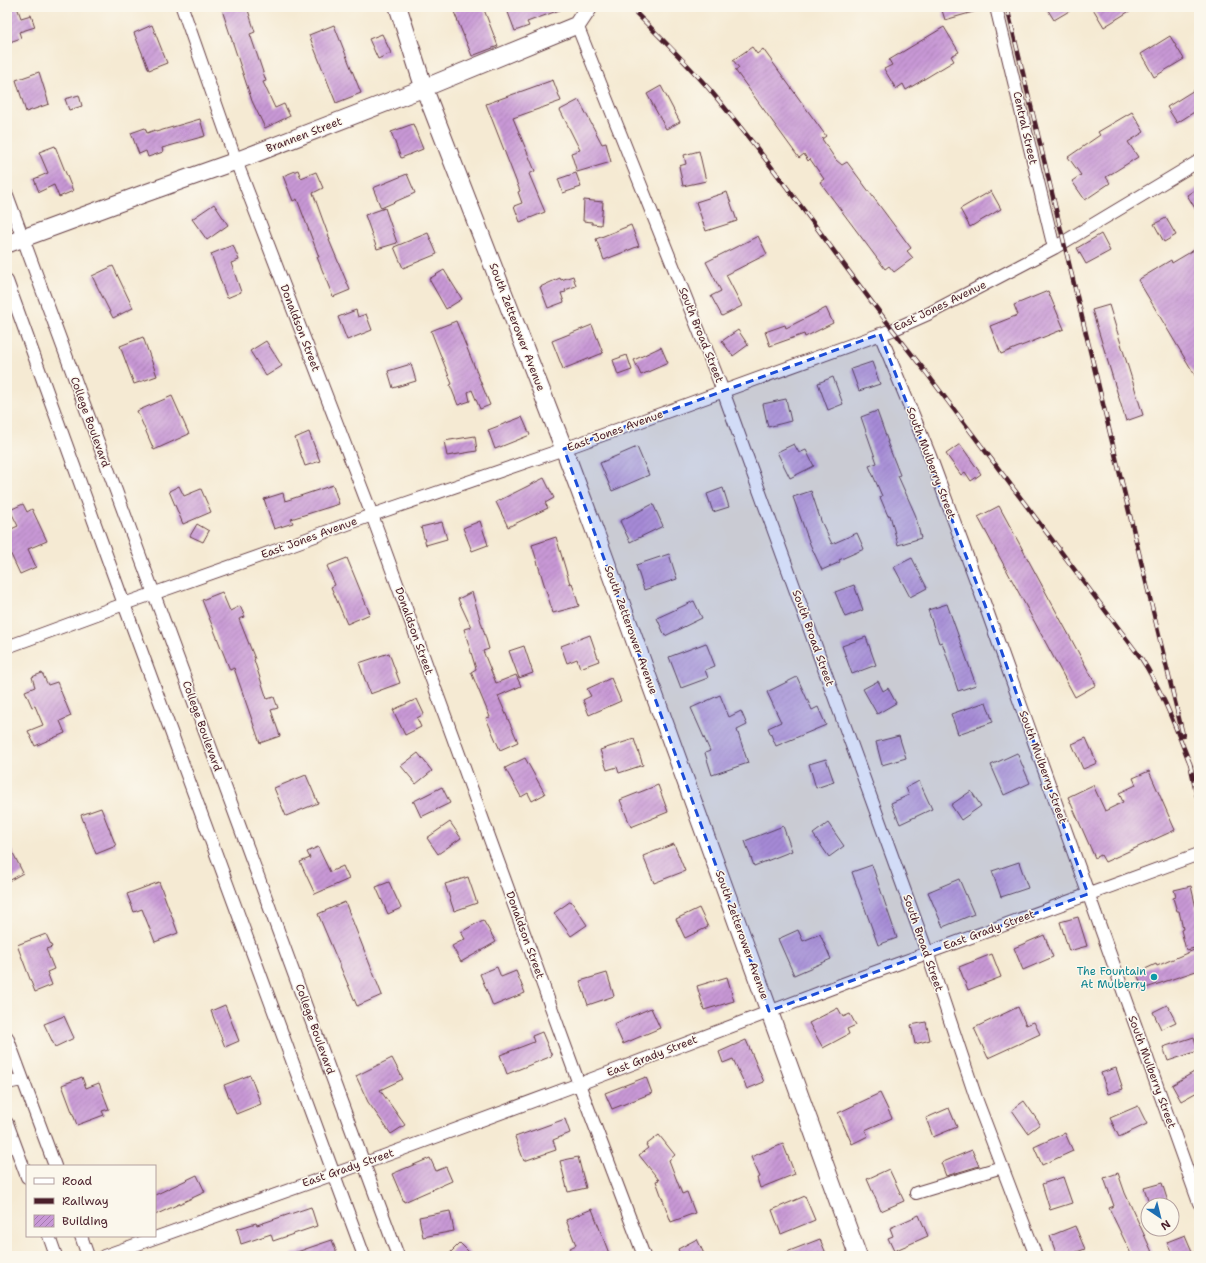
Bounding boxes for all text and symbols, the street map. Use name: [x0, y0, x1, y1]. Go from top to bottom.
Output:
street label: Central Street: [1009, 90, 1041, 166]
street label: Brannen Street: [264, 114, 344, 156]
street label: South Zetterower Avenue: [486, 261, 548, 393]
street label: East Jones Avenue: [891, 277, 989, 335]
street label: Donaldson Street: [276, 282, 324, 374]
street label: South Broad Street: [675, 285, 727, 385]
street label: College Boulevard: [67, 375, 113, 469]
street label: South Mulberry Street: [903, 405, 959, 521]
street label: East Jones Avenue: [565, 407, 665, 455]
street label: East Jones Avenue: [259, 514, 359, 562]
street label: South Zetterower Avenue: [601, 564, 661, 696]
street label: Donaldson Street: [391, 585, 437, 677]
street label: South Broad Street: [789, 588, 838, 689]
street label: College Boulevard: [179, 679, 225, 773]
street label: South Mulberry Street: [1016, 708, 1070, 826]
street label: South Zetterower Avenue: [712, 869, 772, 1001]
street label: Donaldson Street: [502, 889, 548, 981]
street label: South Broad Street: [899, 892, 947, 994]
street label: East Grady Street: [941, 906, 1037, 953]
place label: The Fountain At Mulberry: [1077, 964, 1146, 992]
marker: The Fountain At Mulberry: [1149, 972, 1159, 982]
street label: College Boulevard: [292, 982, 338, 1076]
street label: South Mulberry Street: [1125, 1013, 1179, 1131]
street label: East Grady Street: [604, 1032, 700, 1080]
street label: East Grady Street: [300, 1145, 396, 1191]
legend: [26, 1165, 156, 1237]
text: Road: [62, 1173, 93, 1189]
text: Railway: [62, 1193, 109, 1209]
north arrow: [1140, 1197, 1180, 1237]
text: Building: [62, 1213, 108, 1229]
text: N: [1157, 1216, 1173, 1234]

